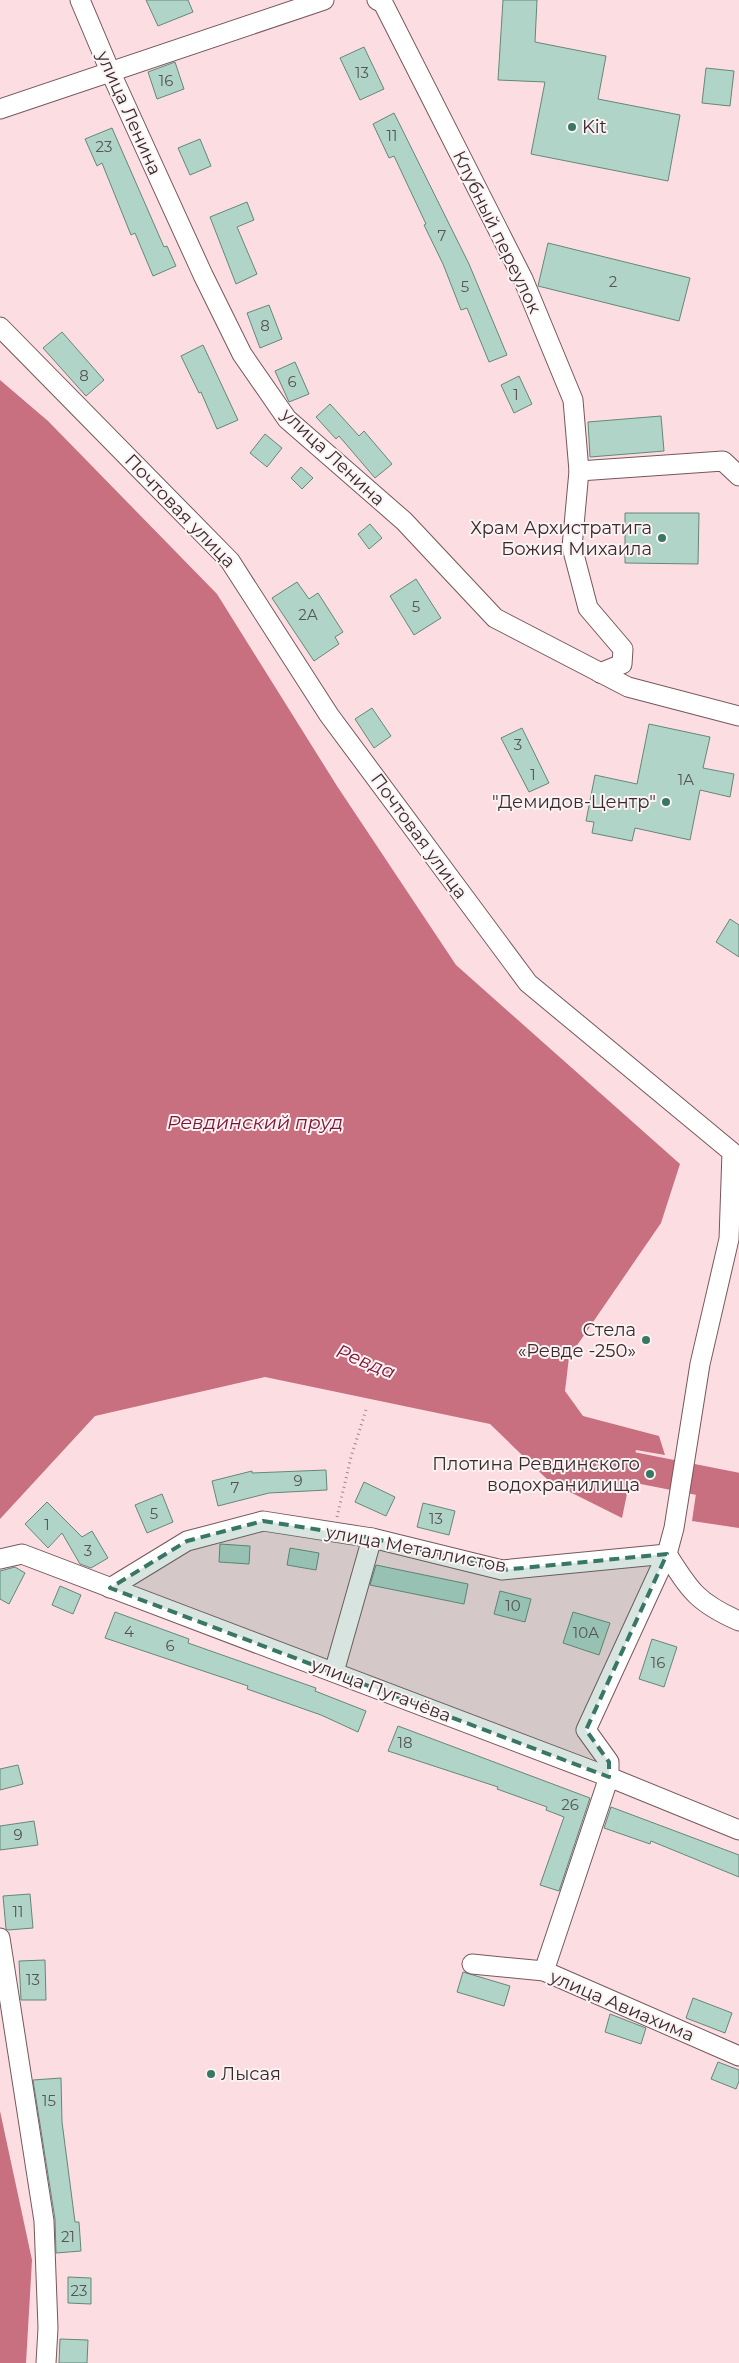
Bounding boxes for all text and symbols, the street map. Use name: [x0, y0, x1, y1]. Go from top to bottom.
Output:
street label: улица Ленина: [91, 47, 166, 178]
house number: 13: [355, 63, 369, 82]
house number: 16: [159, 71, 173, 90]
place label: Kit: [582, 116, 607, 138]
marker: Kit: [566, 121, 578, 133]
house number: 11: [387, 126, 397, 145]
house number: 23: [96, 137, 112, 156]
street label: Клубный переулок: [448, 147, 546, 317]
house number: 7: [438, 226, 447, 245]
house number: 2: [609, 272, 617, 291]
house number: 5: [461, 277, 469, 296]
house number: 8: [260, 316, 270, 335]
house number: 8: [79, 366, 89, 385]
house number: 6: [287, 372, 297, 391]
house number: 1: [513, 385, 519, 404]
street label: улица Ленина: [276, 403, 389, 511]
street label: Почтовая улица: [120, 449, 240, 573]
place label: Храм Архистратига Божия Михаила: [470, 517, 652, 560]
marker: Храм Архистратига Божия Михаила: [656, 532, 668, 544]
house number: 5: [412, 597, 420, 616]
house number: 2А: [298, 605, 318, 624]
house number: 3: [514, 735, 522, 754]
house number: 1: [530, 765, 536, 784]
street label: Почтовая улица: [366, 769, 472, 903]
house number: 1А: [678, 770, 694, 789]
place label: "Демидов-Центр": [492, 791, 656, 813]
marker: "Демидов-Центр": [660, 796, 672, 808]
water label: Ревдинский пруд: [167, 1111, 343, 1134]
place label: Стела «Ревде -250»: [518, 1319, 636, 1362]
marker: Стела «Ревде -250»: [640, 1334, 652, 1346]
water label: Ревда: [333, 1339, 399, 1384]
place label: Плотина Ревдинского водохранилища: [432, 1453, 640, 1496]
marker: Плотина Ревдинского водохранилища: [644, 1468, 656, 1480]
house number: 9: [293, 1471, 303, 1490]
house number: 7: [231, 1478, 240, 1497]
house number: 5: [150, 1504, 158, 1523]
house number: 13: [429, 1509, 443, 1528]
house number: 1: [44, 1515, 50, 1534]
street label: улица Металлистов: [323, 1521, 508, 1577]
house number: 3: [84, 1541, 92, 1560]
house number: 10: [505, 1596, 521, 1615]
house number: 4: [124, 1622, 134, 1641]
house number: 10А: [573, 1623, 599, 1642]
house number: 6: [165, 1636, 175, 1655]
street label: улица Пугачёва: [307, 1653, 454, 1727]
house number: 16: [651, 1653, 665, 1672]
house number: 18: [398, 1733, 413, 1752]
house number: 26: [561, 1795, 579, 1814]
house number: 9: [13, 1825, 23, 1844]
house number: 11: [13, 1902, 23, 1921]
street label: улица Авиахима: [546, 1965, 698, 2046]
house number: 13: [26, 1970, 40, 1989]
place label: Лысая: [221, 2063, 281, 2085]
marker: Лысая: [205, 2068, 217, 2080]
house number: 15: [42, 2091, 56, 2110]
house number: 21: [61, 2227, 75, 2246]
house number: 23: [71, 2281, 87, 2300]

